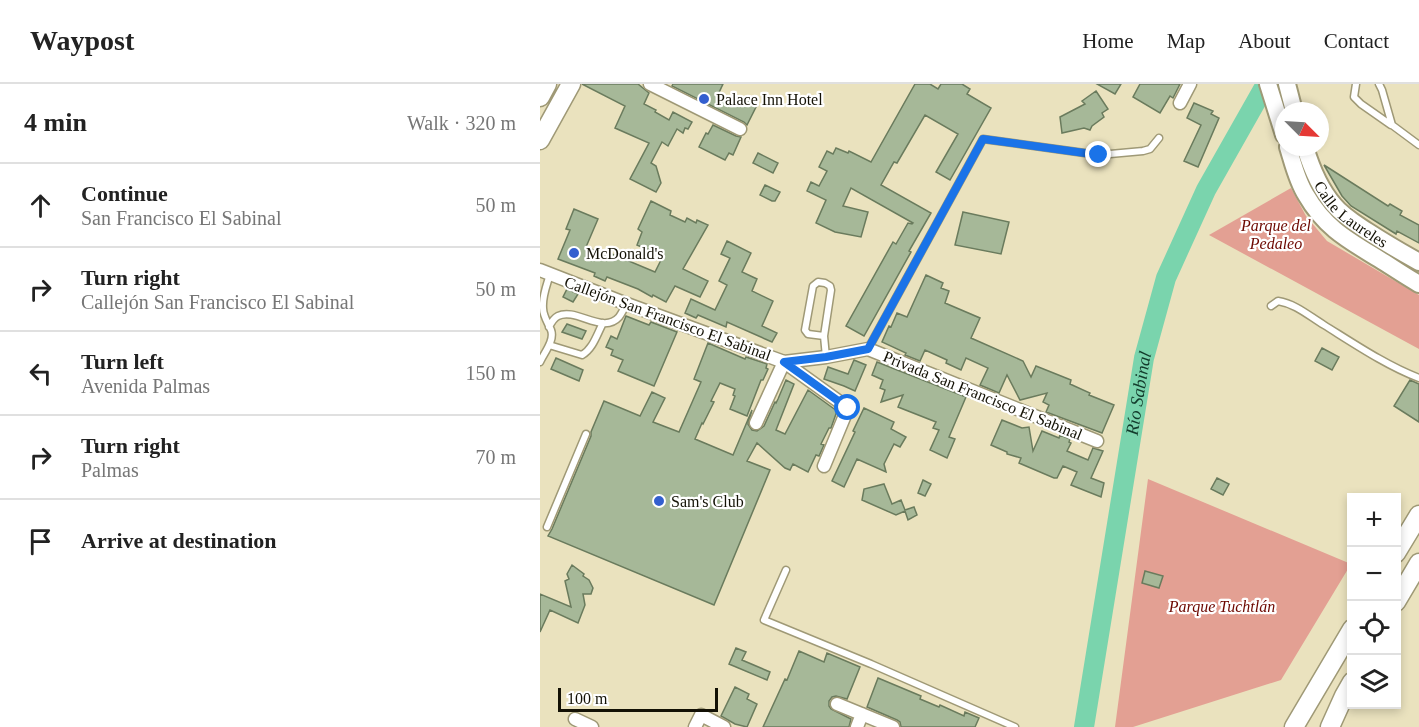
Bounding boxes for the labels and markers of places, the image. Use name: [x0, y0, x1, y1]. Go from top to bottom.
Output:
place label: Palace Inn Hotel: [716, 91, 823, 108]
marker: Palace Inn Hotel: [697, 92, 711, 106]
place label: McDonald's: [586, 245, 664, 262]
marker: McDonald's: [567, 246, 581, 260]
place label: Sam's Club: [671, 493, 744, 510]
marker: Sam's Club: [652, 494, 666, 508]

